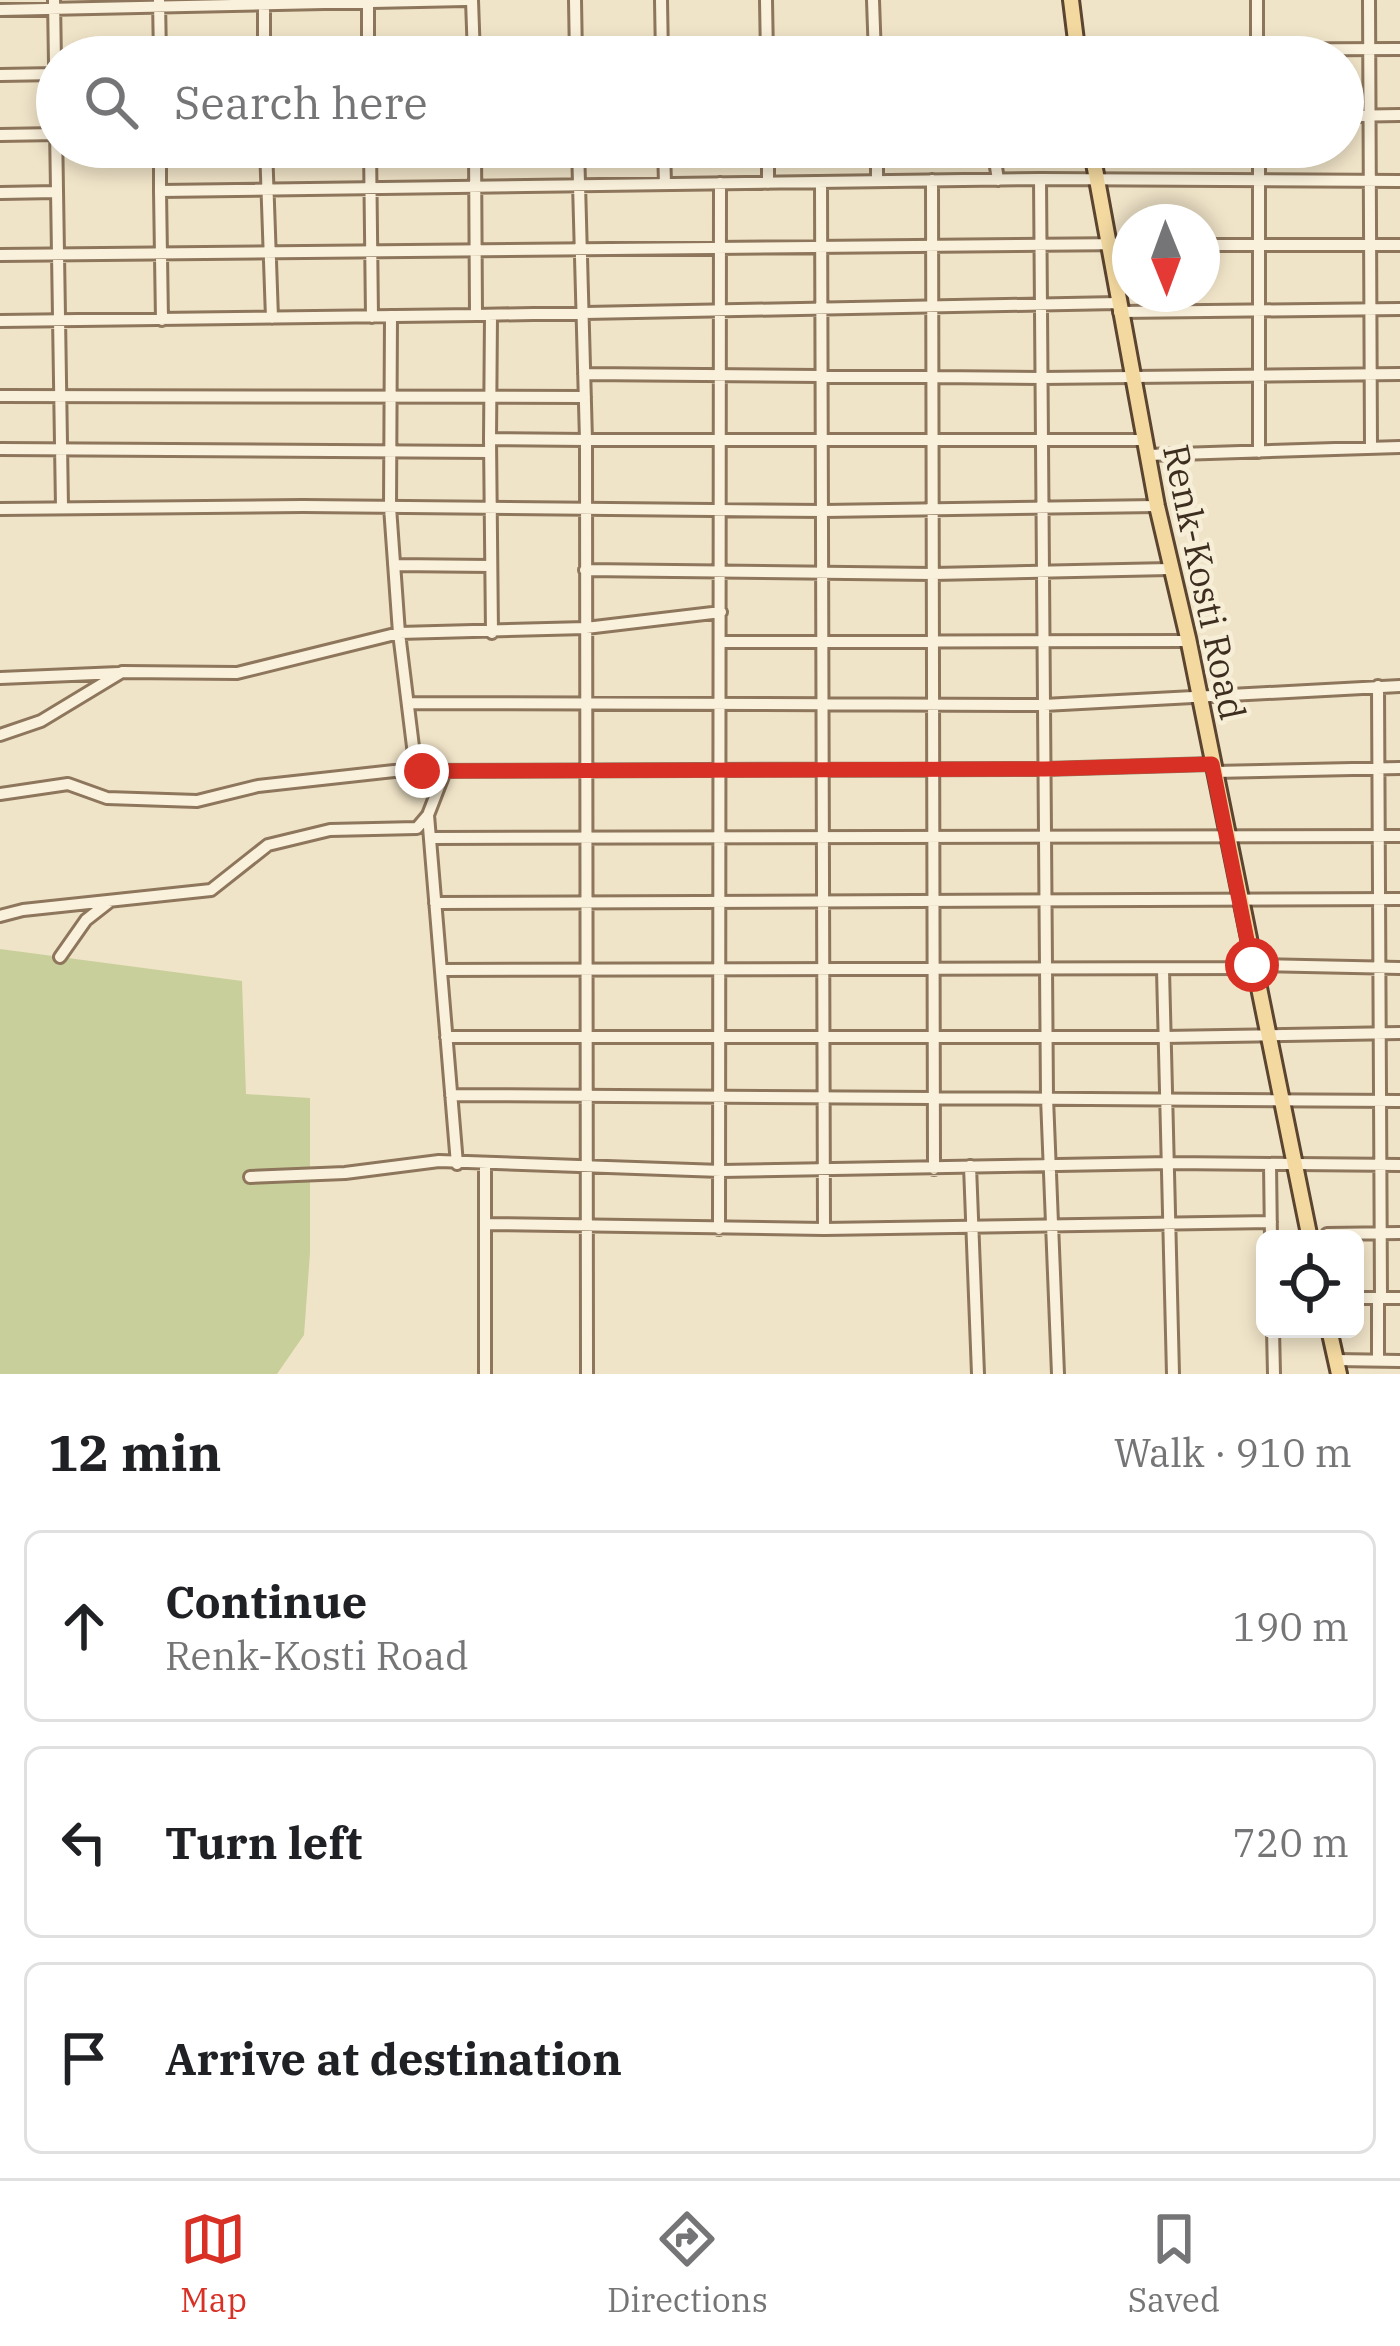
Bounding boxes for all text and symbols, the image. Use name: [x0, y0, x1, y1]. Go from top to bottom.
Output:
search box: [36, 36, 1364, 168]
icon: search: [78, 69, 144, 135]
text: Search here: [174, 73, 428, 131]
north arrow: [1112, 204, 1220, 312]
street label: Renk-Kosti Road: [1153, 440, 1257, 724]
route end: [395, 744, 449, 798]
route start: [1225, 938, 1279, 992]
map controls: [1256, 1230, 1364, 1338]
button: locate: [1256, 1230, 1364, 1338]
text: 12 min: [48, 1419, 221, 1485]
text: Walk · 910 m: [1114, 1427, 1352, 1478]
text: Continue: [165, 1572, 367, 1630]
icon: ahead: [51, 1593, 117, 1659]
text: 190 m: [1233, 1601, 1349, 1652]
text: Renk-Kosti Road: [165, 1630, 469, 1681]
icon: left: [51, 1809, 117, 1875]
text: Turn left: [165, 1813, 362, 1871]
text: 720 m: [1233, 1817, 1349, 1868]
icon: arrive: [51, 2025, 117, 2091]
text: Arrive at destination: [165, 2029, 622, 2087]
tab: Map: [180, 2206, 247, 2321]
tab: Directions: [607, 2206, 768, 2321]
tab: Saved: [1128, 2206, 1220, 2321]

